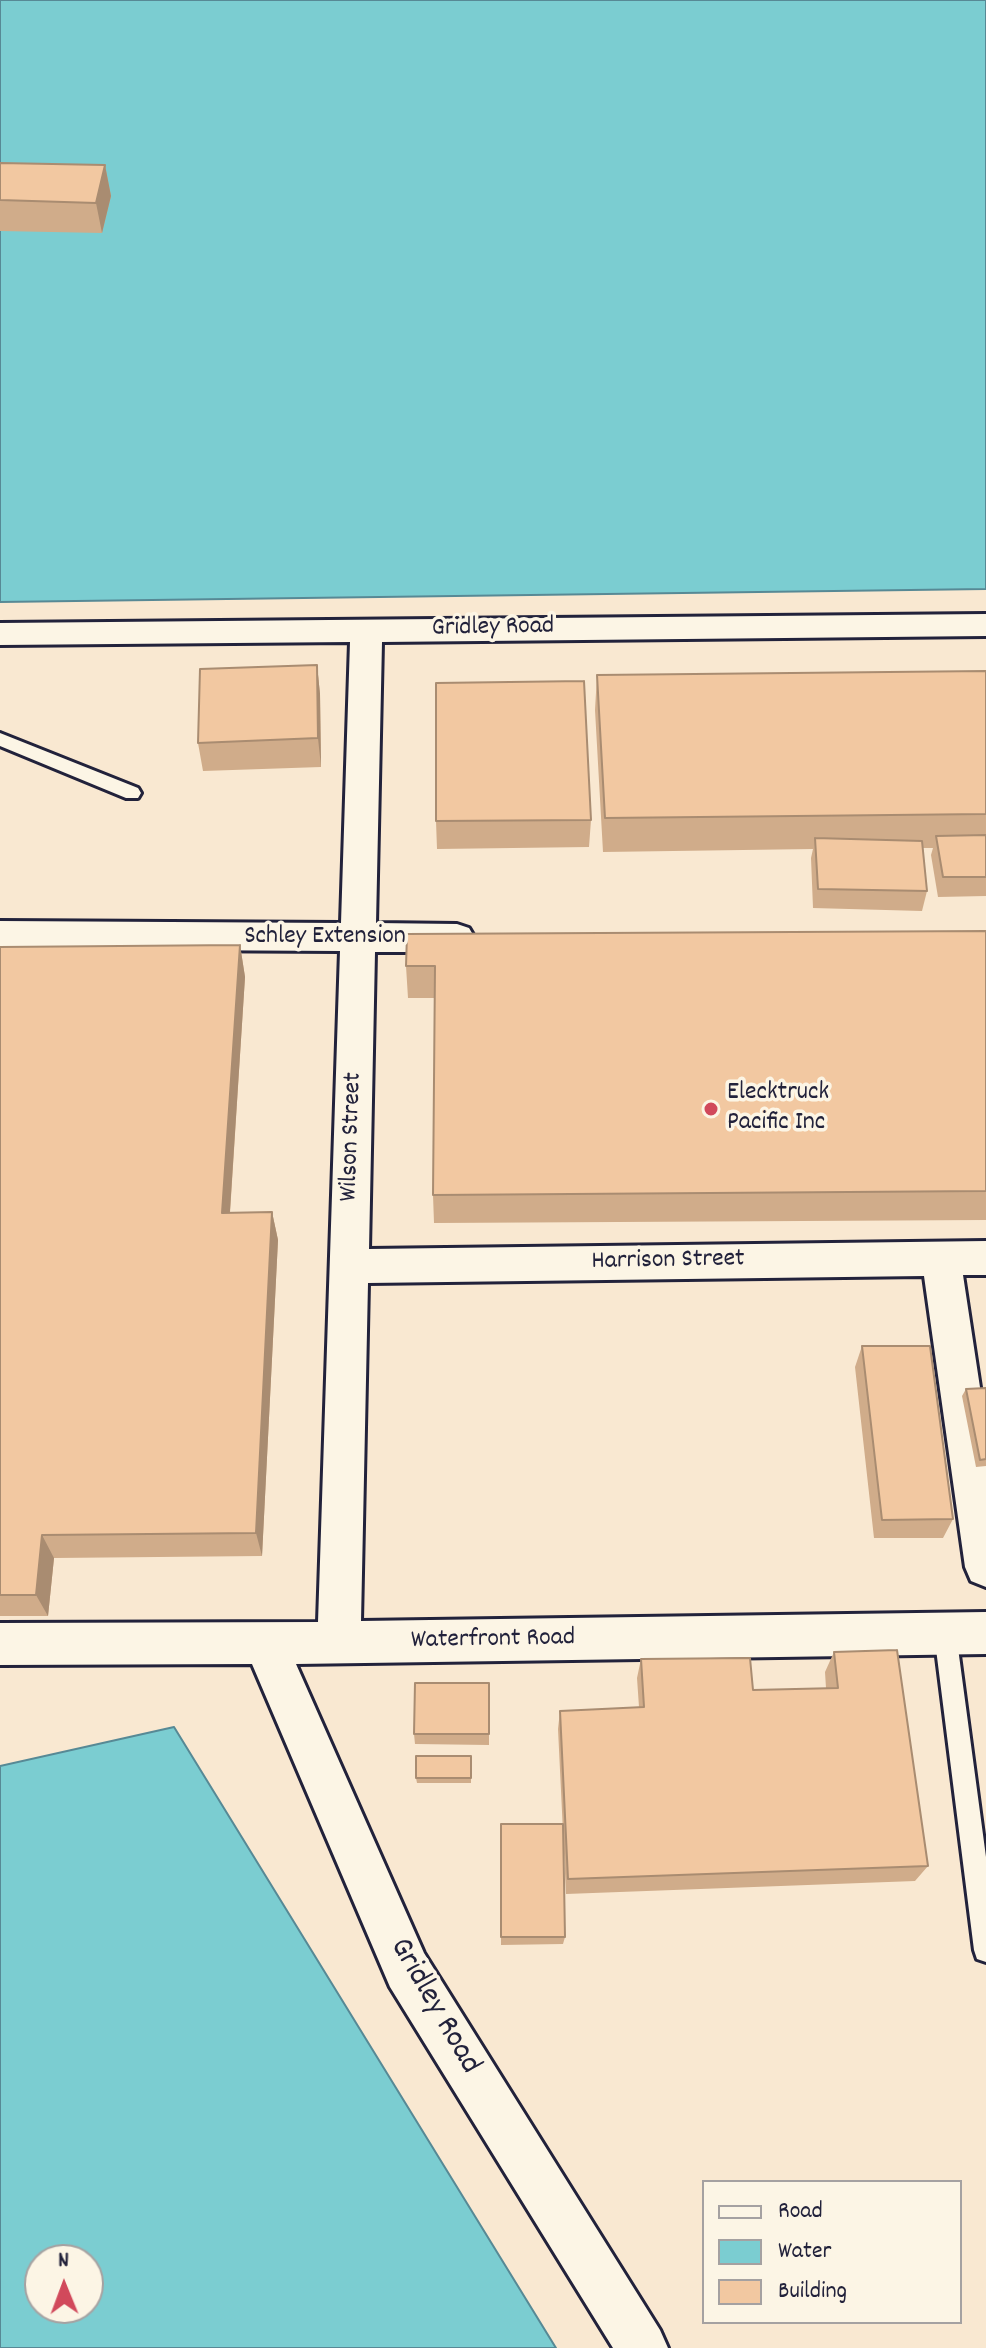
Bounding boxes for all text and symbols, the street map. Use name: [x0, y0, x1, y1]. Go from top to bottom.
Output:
street label: Gridley Road: [432, 612, 554, 646]
street label: Schley Extension: [244, 922, 406, 954]
street label: Wilson Street: [335, 1072, 371, 1202]
place label: Elecktruck Pacific Inc: [727, 1078, 829, 1140]
marker: Elecktruck Pacific Inc: [702, 1100, 720, 1118]
street label: Harrison Street: [591, 1245, 745, 1279]
street label: Waterfront Road: [411, 1624, 575, 1658]
street label: Gridley Road: [379, 1932, 487, 2082]
legend: [702, 2180, 962, 2324]
text: Road: [778, 2195, 823, 2229]
text: Water: [778, 2235, 831, 2269]
north arrow: [24, 2244, 104, 2324]
text: N: [58, 2246, 69, 2277]
text: Building: [778, 2275, 847, 2309]

